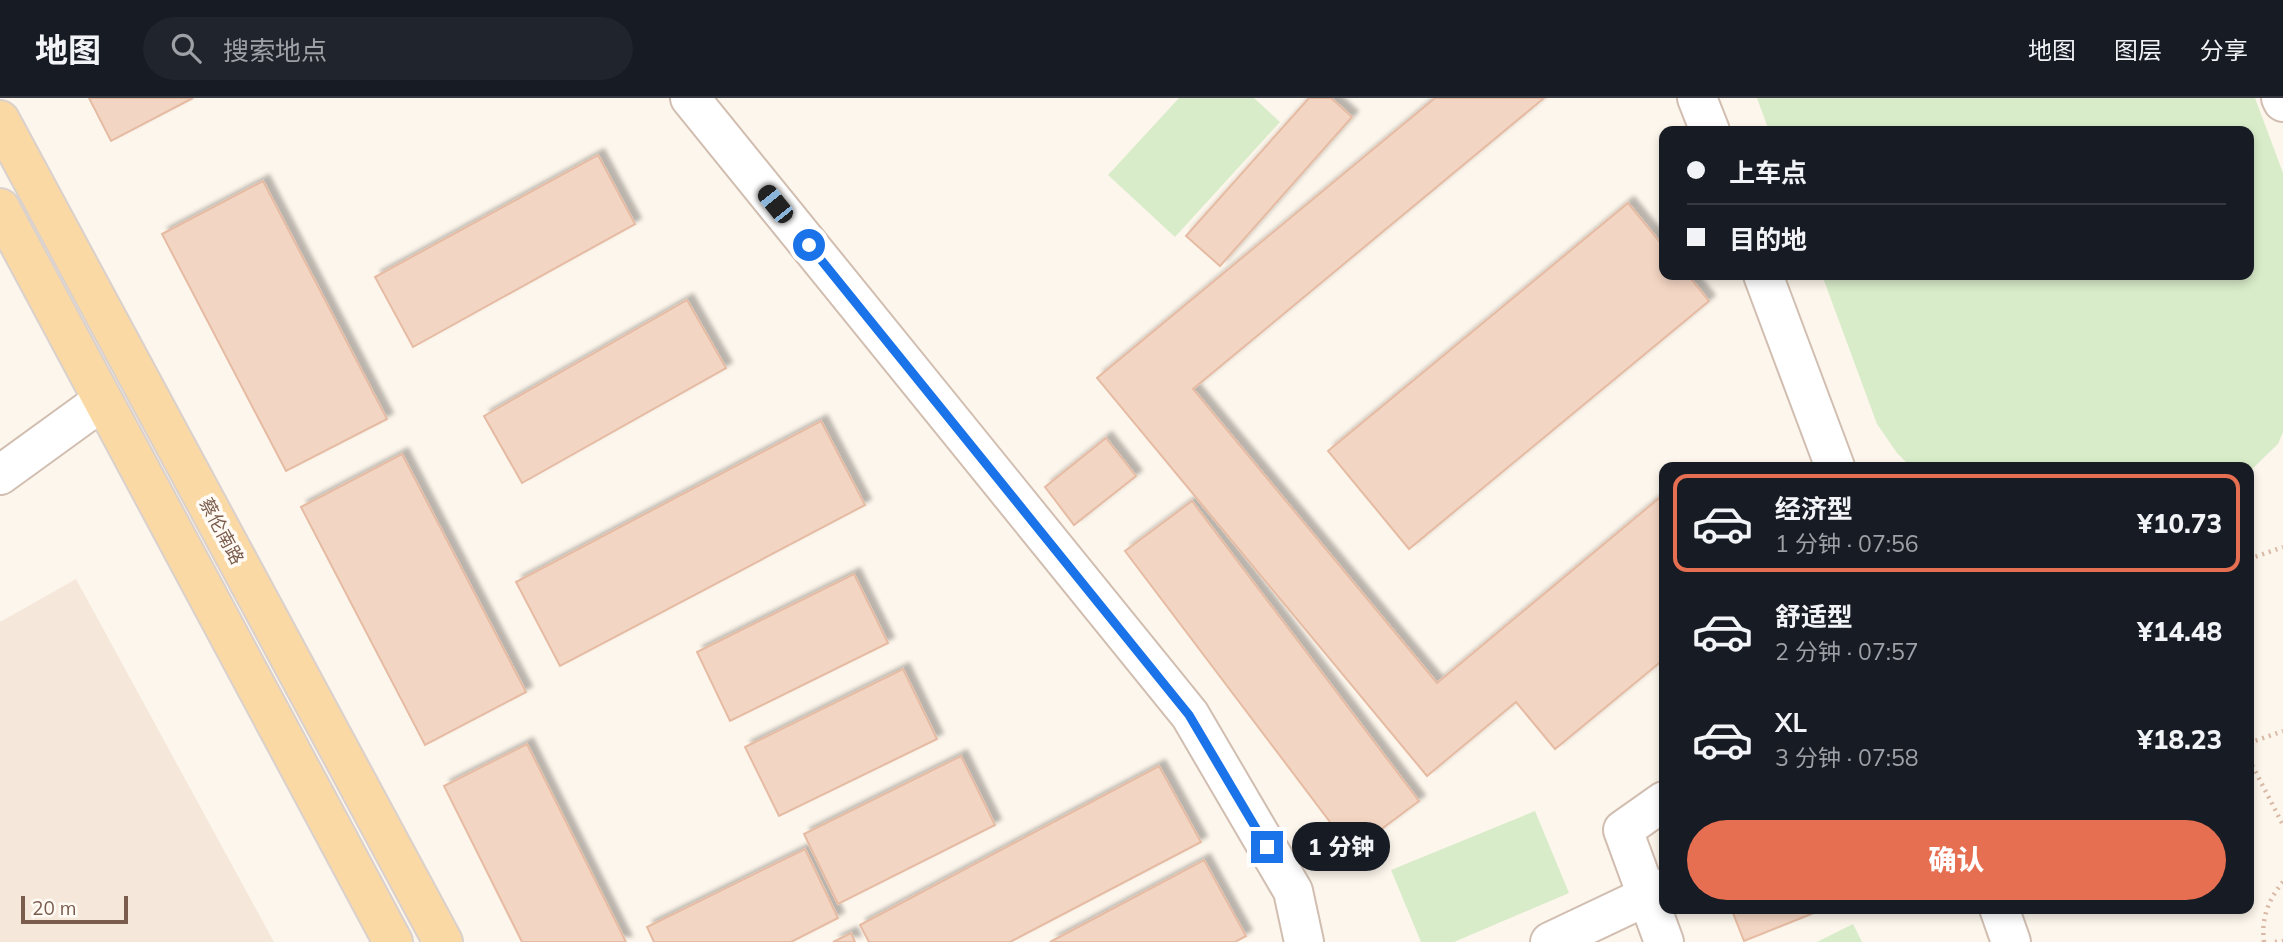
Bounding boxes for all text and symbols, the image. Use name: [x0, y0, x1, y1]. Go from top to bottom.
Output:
search box: [143, 17, 633, 80]
text: 地图: [35, 29, 101, 70]
icon: search: [167, 29, 205, 67]
text: 搜索地点: [223, 34, 327, 67]
text: 地图: [2028, 35, 2076, 65]
text: 图层: [2114, 35, 2162, 65]
text: 分享: [2200, 35, 2248, 65]
text: 上车点: [1729, 156, 1807, 189]
car: [754, 181, 797, 227]
text: 目的地: [1729, 223, 1807, 256]
route start: [793, 229, 825, 261]
icon: car: [1691, 492, 1754, 555]
text: 经济型: [1775, 492, 1853, 525]
street label: 蔡伦南路: [195, 494, 249, 568]
text: ¥10.73: [2137, 507, 2222, 540]
text: 1 分钟 · 07:56: [1775, 529, 1919, 558]
icon: car: [1691, 600, 1754, 663]
text: 舒适型: [1775, 600, 1853, 633]
text: ¥14.48: [2137, 615, 2222, 648]
text: 2 分钟 · 07:57: [1775, 637, 1919, 666]
text: XL: [1775, 706, 1807, 739]
icon: car: [1691, 708, 1754, 771]
text: ¥18.23: [2137, 723, 2222, 756]
text: 3 分钟 · 07:58: [1775, 743, 1919, 772]
button: 确认: [1687, 820, 2226, 900]
callout: 1 分钟: [1292, 822, 1390, 872]
route end: [1251, 831, 1283, 863]
text: 1 分钟: [1308, 832, 1374, 861]
scale bar: [21, 893, 128, 925]
text: 20 m: [32, 896, 76, 920]

